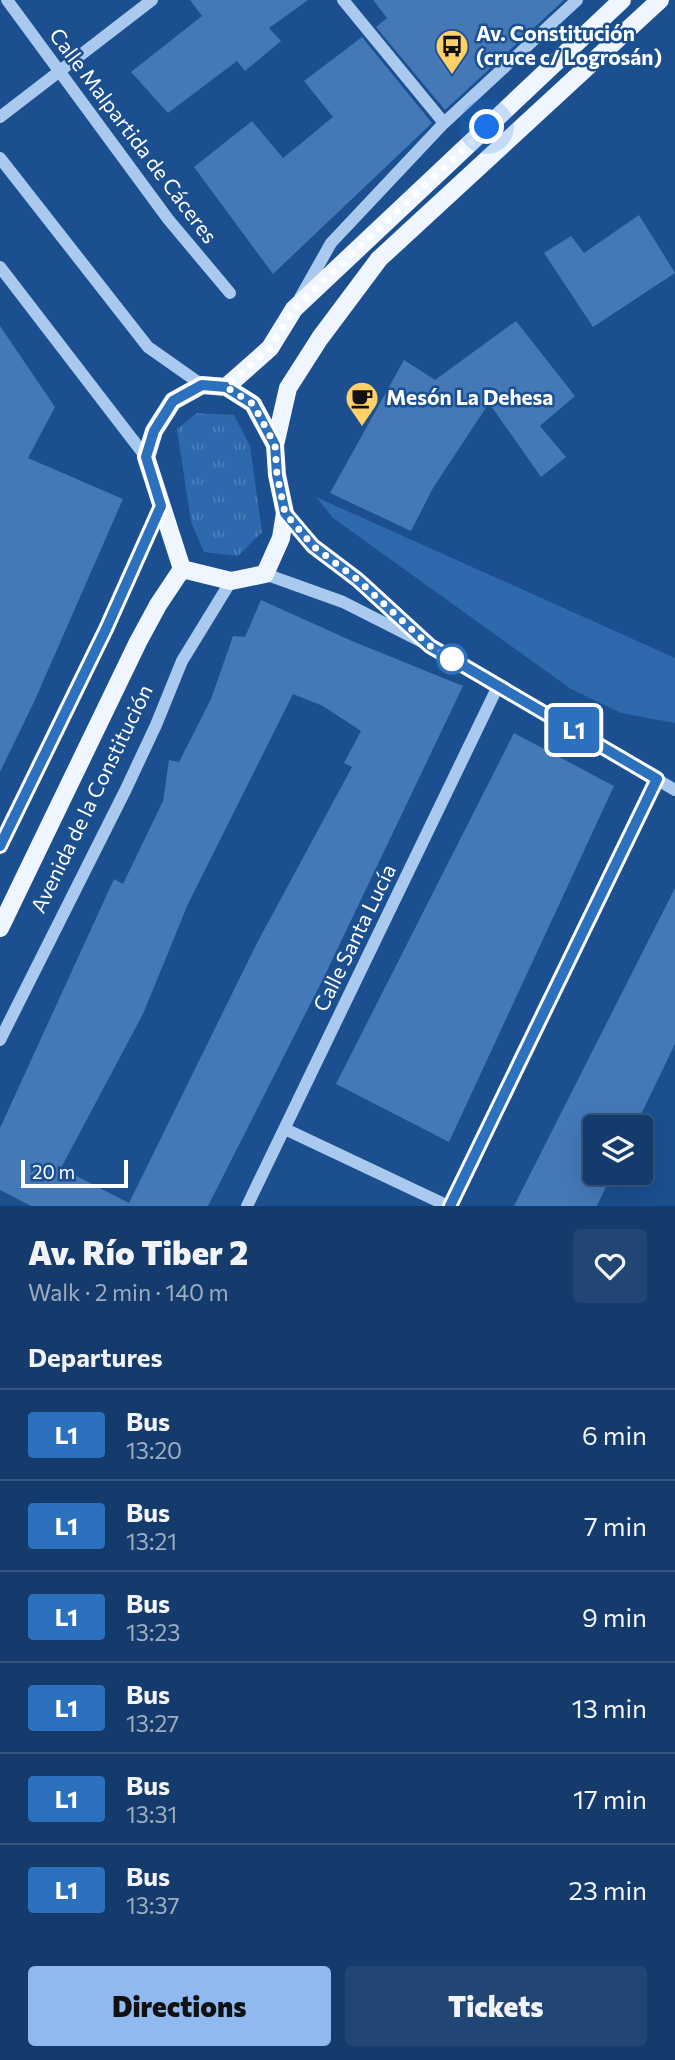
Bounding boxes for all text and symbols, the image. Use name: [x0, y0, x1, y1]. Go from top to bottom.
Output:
place label: Av. Constitución (cruce c/ Logrosán): [476, 20, 662, 69]
street label: Calle Malpartida de Cáceres: [45, 23, 223, 248]
bus stop icon: Av. Constitución (cruce c/ Logrosán): [433, 27, 471, 76]
your location: [469, 109, 504, 144]
cafe icon: Mesón La Dehesa: [343, 379, 381, 428]
place label: Mesón La Dehesa: [386, 384, 553, 409]
unlabelled marker: [437, 644, 467, 674]
street label: Avenida de la Constitución: [25, 680, 157, 916]
line badge: L1: [542, 707, 606, 753]
text: L1: [562, 715, 586, 744]
street label: Calle Santa Lucía: [307, 860, 400, 1015]
map controls: [583, 1115, 653, 1185]
button: layers: [583, 1115, 653, 1185]
scale bar: [21, 1157, 128, 1189]
text: 20 m: [32, 1160, 75, 1183]
button: heart: [573, 1229, 647, 1303]
text: Av. Río Tiber 2: [28, 1231, 248, 1272]
text: Walk · 2 min · 140 m: [28, 1278, 228, 1306]
text: Departures: [28, 1341, 163, 1372]
text: Bus: [126, 1405, 170, 1436]
text: 6 min: [582, 1419, 647, 1450]
text: L1: [55, 1420, 78, 1449]
text: 13:20: [126, 1436, 182, 1464]
text: Bus: [126, 1496, 170, 1527]
text: 7 min: [584, 1510, 647, 1541]
text: L1: [55, 1511, 78, 1540]
text: 13:21: [126, 1527, 177, 1555]
text: Bus: [126, 1587, 170, 1618]
text: 9 min: [582, 1601, 647, 1632]
text: L1: [55, 1602, 78, 1631]
text: 13:23: [126, 1618, 180, 1646]
text: Bus: [126, 1678, 170, 1709]
text: 13 min: [572, 1692, 647, 1723]
text: L1: [55, 1693, 78, 1722]
text: 13:27: [126, 1709, 179, 1737]
text: Bus: [126, 1769, 170, 1800]
text: 17 min: [573, 1783, 647, 1814]
text: L1: [55, 1784, 78, 1813]
text: 13:31: [126, 1800, 177, 1828]
text: Bus: [126, 1860, 170, 1891]
text: 23 min: [569, 1874, 647, 1905]
text: L1: [55, 1875, 78, 1904]
text: 13:37: [126, 1891, 180, 1919]
button: Directions: [28, 1966, 331, 2046]
button: Tickets: [345, 1966, 647, 2046]

